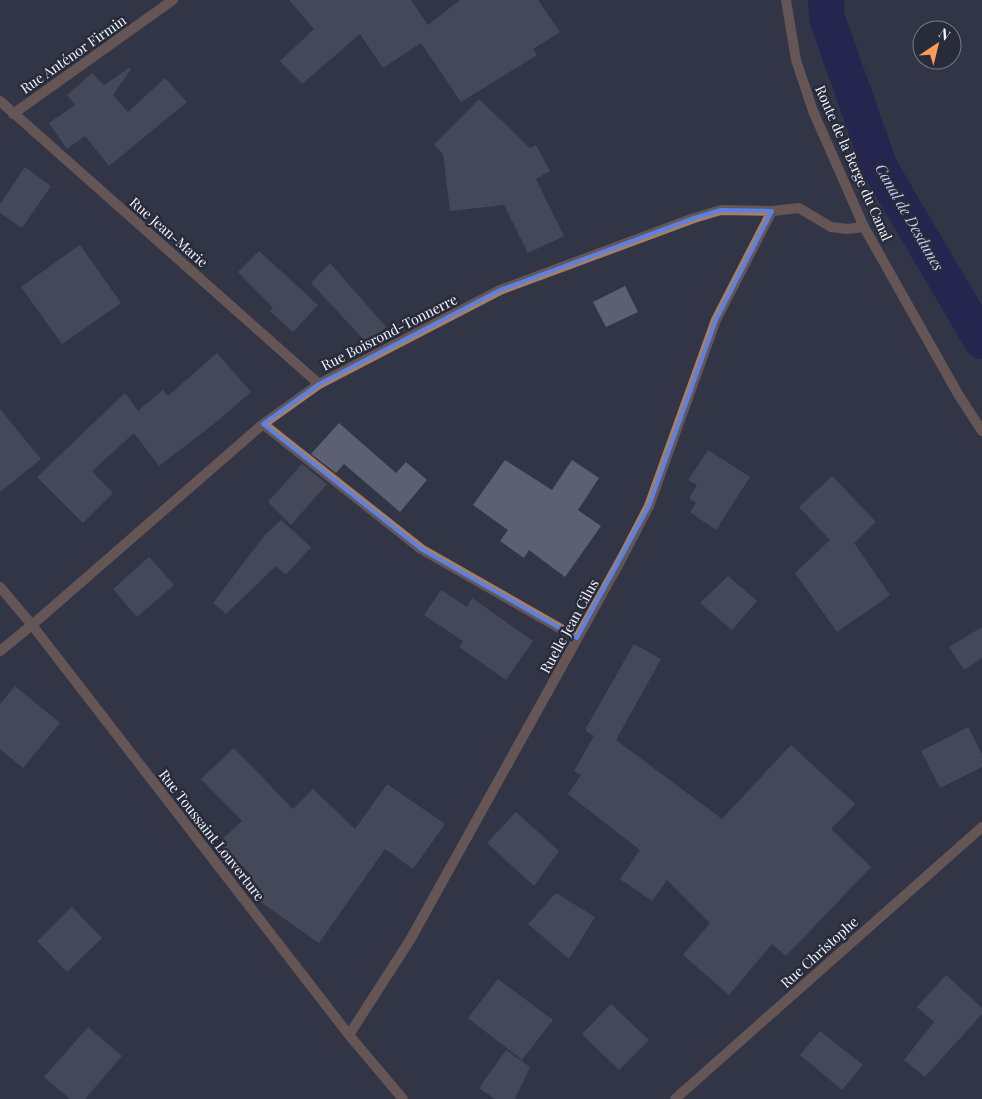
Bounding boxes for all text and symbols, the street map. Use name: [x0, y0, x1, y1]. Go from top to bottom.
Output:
street label: Rue Anténor Firmin: [16, 10, 130, 98]
north arrow: [912, 20, 962, 70]
text: N: [935, 23, 954, 45]
street label: Route de la Berge du Canal: [811, 82, 897, 244]
water label: Canal de Desdunes: [871, 160, 949, 274]
street label: Rue Jean-Marie: [126, 193, 212, 271]
street label: Rue Boisrond-Tonnerre: [318, 289, 460, 375]
street label: Ruelle Jean Cilus: [535, 575, 603, 677]
street label: Rue Toussaint Louverture: [155, 765, 269, 905]
street label: Rue Christophe: [776, 912, 862, 992]

